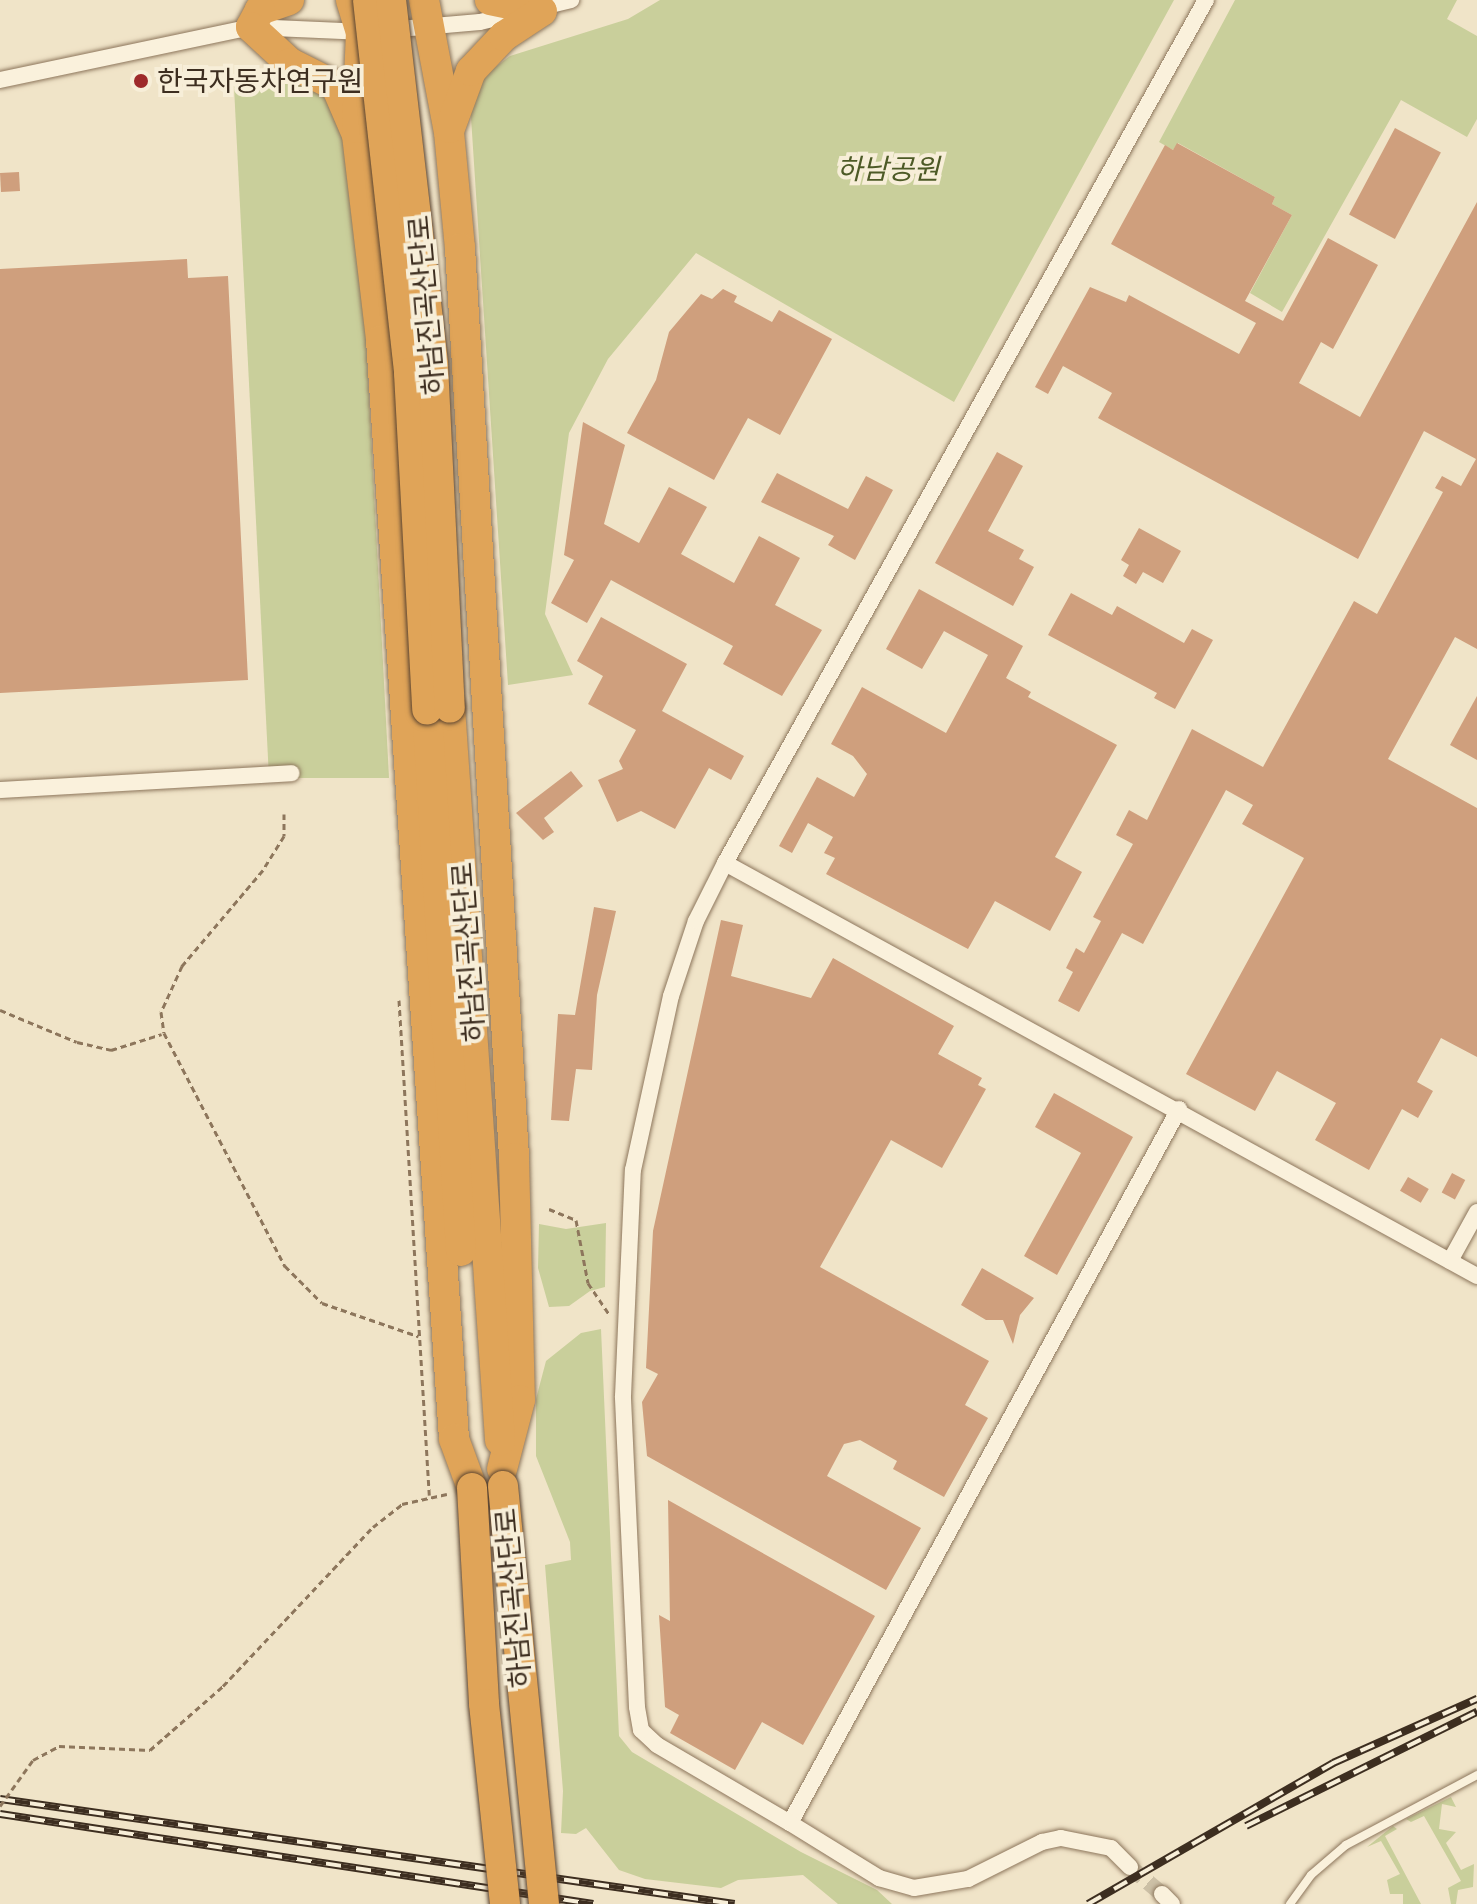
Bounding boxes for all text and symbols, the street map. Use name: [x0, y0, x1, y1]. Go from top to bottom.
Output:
place label: 한국자동차연구원: [157, 64, 363, 98]
marker: 한국자동차연구원: [132, 72, 150, 90]
park label: 하남공원: [836, 152, 940, 186]
street label: 하남진곡산단로: [401, 214, 451, 396]
street label: 하남진곡산단로: [445, 861, 491, 1043]
street label: 하남진곡산단로: [488, 1507, 538, 1689]

